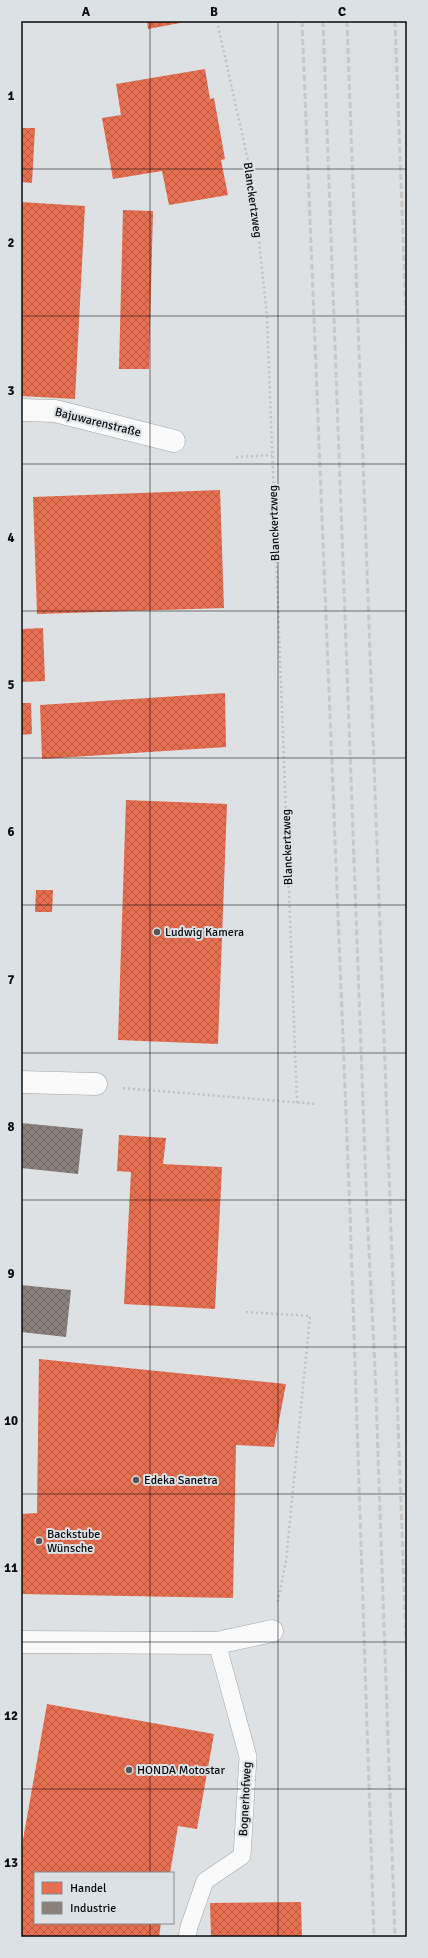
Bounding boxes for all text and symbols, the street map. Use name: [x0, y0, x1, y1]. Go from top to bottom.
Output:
text: A: [82, 4, 91, 20]
text: B: [210, 4, 218, 20]
text: C: [338, 4, 346, 20]
text: 1: [7, 88, 15, 104]
street label: Blanckertzweg: [240, 161, 265, 239]
text: 2: [7, 235, 15, 251]
text: 3: [7, 383, 15, 399]
street label: Bajuwarenstraße: [53, 405, 142, 440]
street label: Blanckertzweg: [266, 485, 283, 561]
text: 4: [7, 530, 15, 546]
text: 5: [7, 677, 15, 693]
street label: Blanckertzweg: [279, 809, 296, 885]
text: 6: [7, 824, 15, 840]
place label: Ludwig Kamera: [165, 925, 244, 940]
marker: Ludwig Kamera: [152, 927, 162, 937]
text: 7: [7, 972, 15, 988]
text: 8: [7, 1119, 15, 1135]
text: 9: [7, 1266, 15, 1282]
text: 10: [4, 1413, 18, 1429]
place label: Edeka Sanetra: [144, 1473, 218, 1488]
marker: Edeka Sanetra: [131, 1475, 141, 1485]
place label: Backstube Wünsche: [47, 1527, 100, 1556]
marker: Backstube Wünsche: [34, 1536, 44, 1546]
text: 11: [4, 1560, 18, 1576]
text: 12: [4, 1708, 18, 1724]
street label: Bognerhofweg: [236, 1761, 255, 1837]
place label: HONDA Motostar: [137, 1763, 225, 1778]
marker: HONDA Motostar: [124, 1765, 134, 1775]
text: 13: [4, 1855, 18, 1871]
legend: [34, 1872, 174, 1924]
text: Handel: [70, 1881, 107, 1896]
text: Industrie: [70, 1901, 116, 1916]

